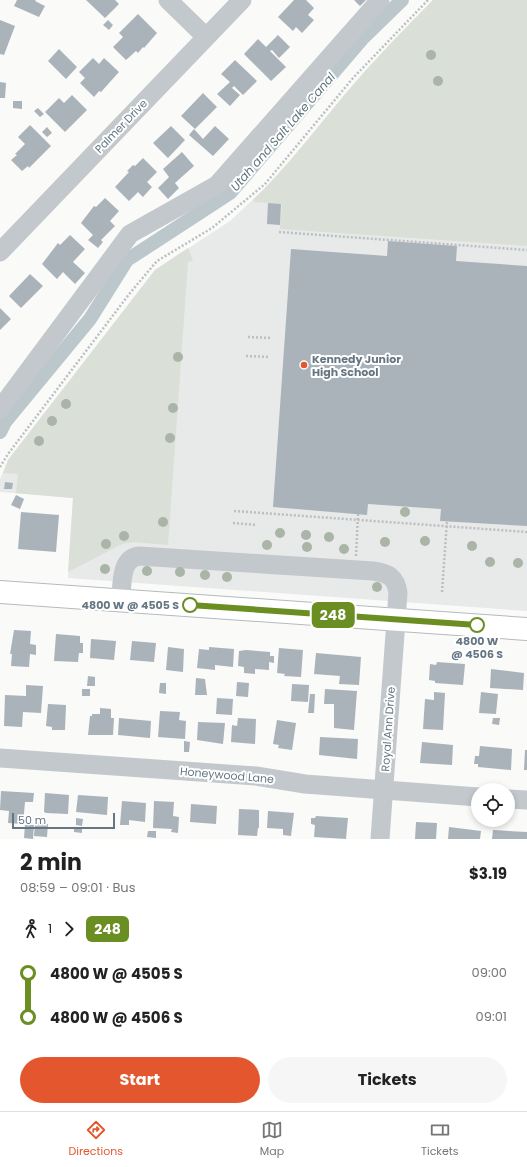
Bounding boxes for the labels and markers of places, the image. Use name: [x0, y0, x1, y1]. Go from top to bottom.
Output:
place label: Kennedy Junior High School: [312, 351, 401, 380]
marker: Kennedy Junior High School: [299, 360, 309, 370]
place label: 4800 W @ 4505 S: [82, 597, 179, 613]
marker: 4800 W @ 4505 S: [182, 597, 198, 613]
marker: 4800 W @ 4506 S: [469, 617, 485, 633]
place label: 4800 W @ 4506 S: [451, 633, 503, 662]

